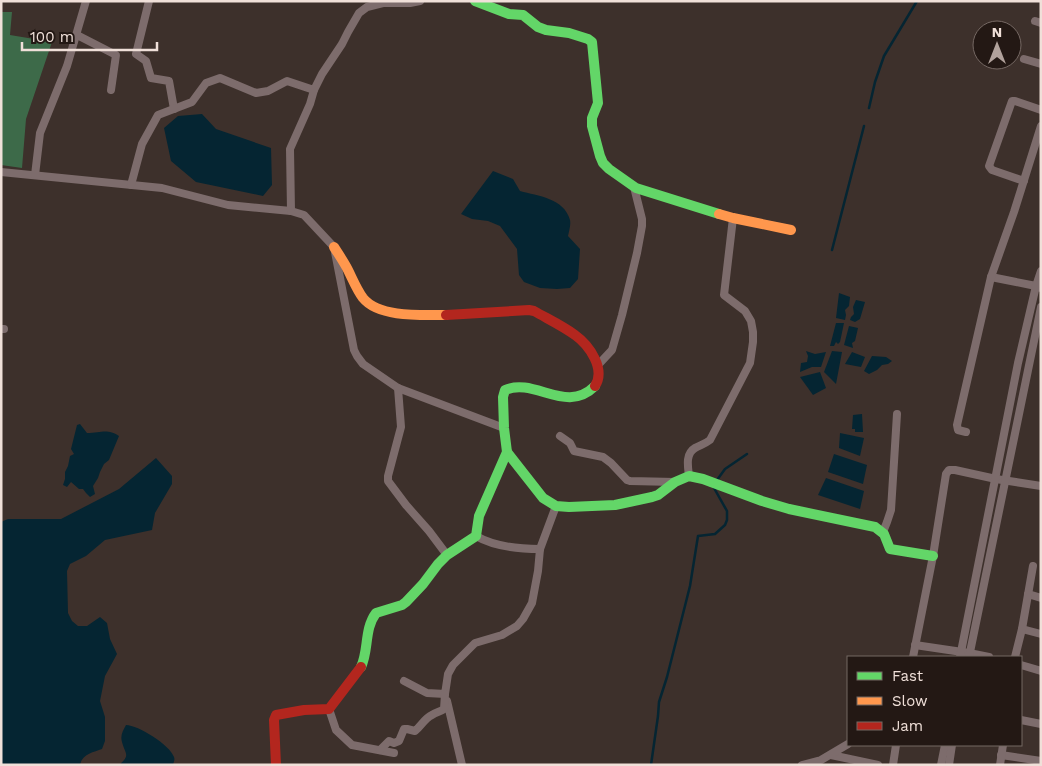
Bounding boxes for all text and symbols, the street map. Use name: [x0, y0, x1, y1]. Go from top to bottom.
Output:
scale bar: [22, 20, 158, 52]
north arrow: [972, 20, 1022, 70]
text: N: [992, 24, 1002, 40]
text: 100 m: [30, 28, 74, 46]
legend: [847, 656, 1022, 746]
text: Fast: [892, 667, 924, 685]
text: Slow: [892, 692, 928, 710]
text: Jam: [892, 717, 923, 735]

